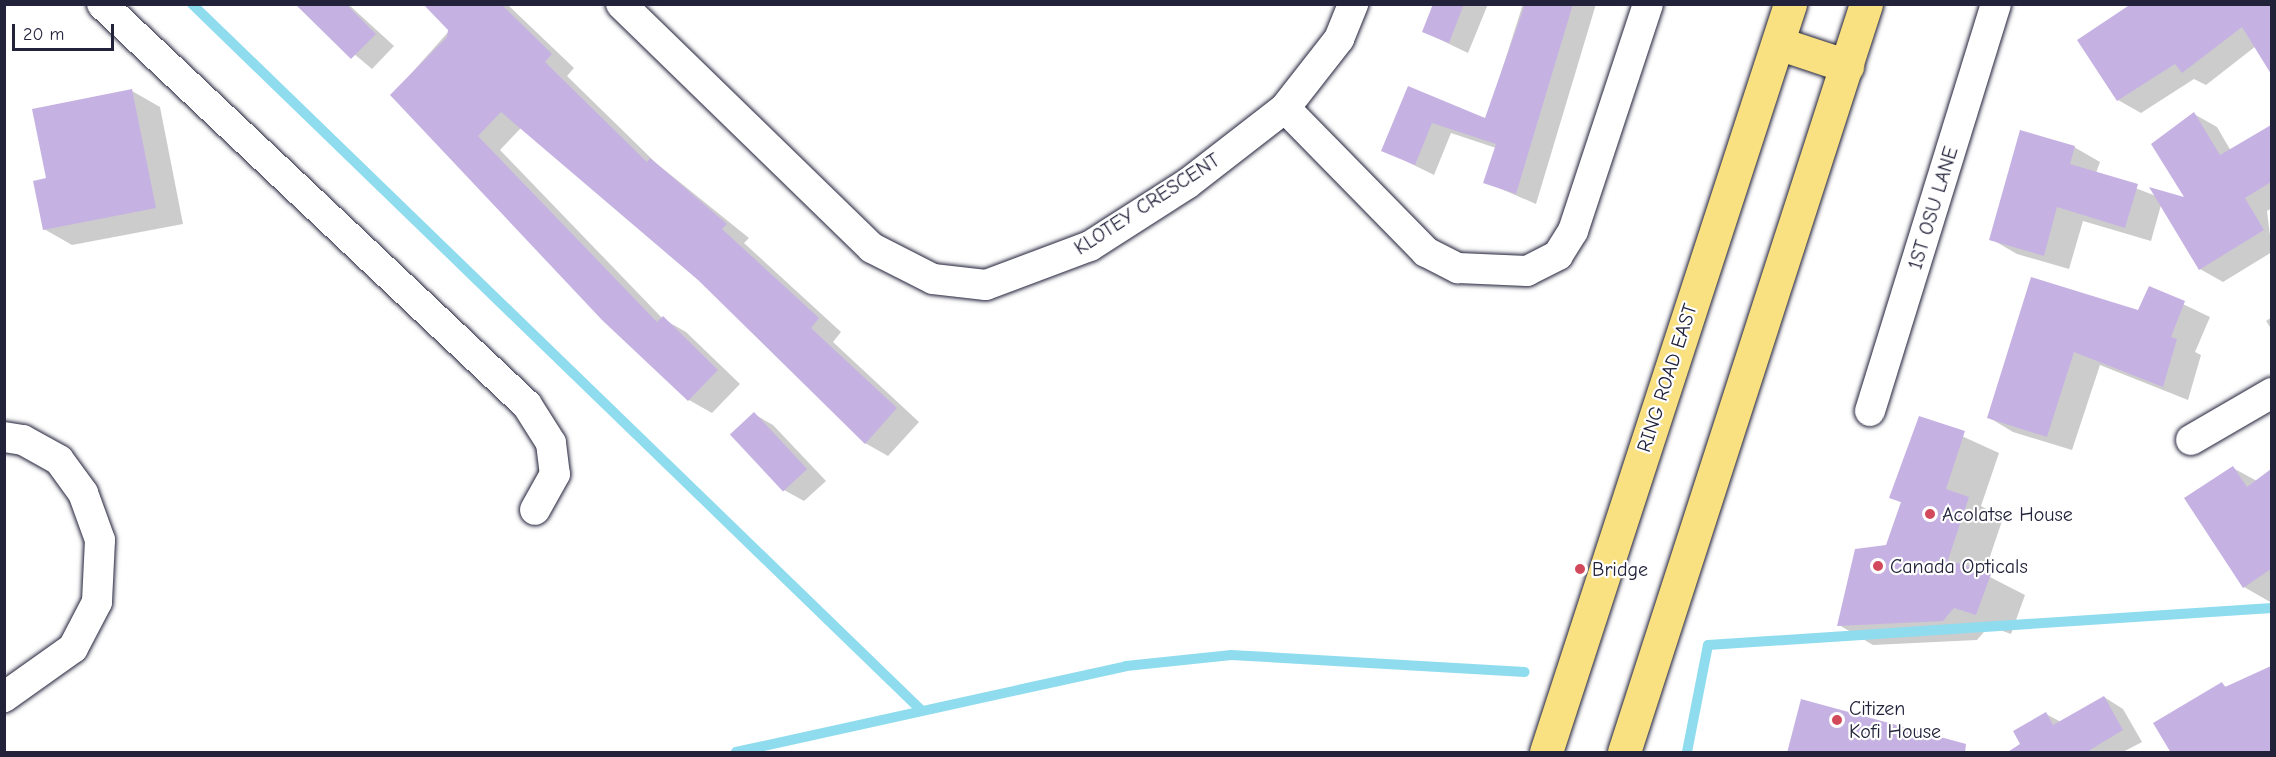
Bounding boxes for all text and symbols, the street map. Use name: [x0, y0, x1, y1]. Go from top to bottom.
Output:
scale bar: [15, 12, 117, 50]
text: 20 m: [23, 24, 64, 45]
street label: 1ST OSU LANE: [1903, 144, 1963, 272]
street label: KLOTEY CRESCENT: [1070, 148, 1224, 260]
street label: RING ROAD EAST: [1632, 301, 1702, 455]
place label: Acolatse House: [1942, 502, 2073, 526]
marker: Acolatse House: [1923, 507, 1937, 521]
place label: Canada Opticals: [1890, 554, 2028, 578]
place label: Bridge: [1592, 557, 1648, 581]
marker: Canada Opticals: [1871, 559, 1885, 573]
marker: Bridge: [1573, 562, 1587, 576]
place label: Citizen Kofi House: [1849, 696, 1941, 743]
marker: Citizen Kofi House: [1830, 713, 1844, 727]

